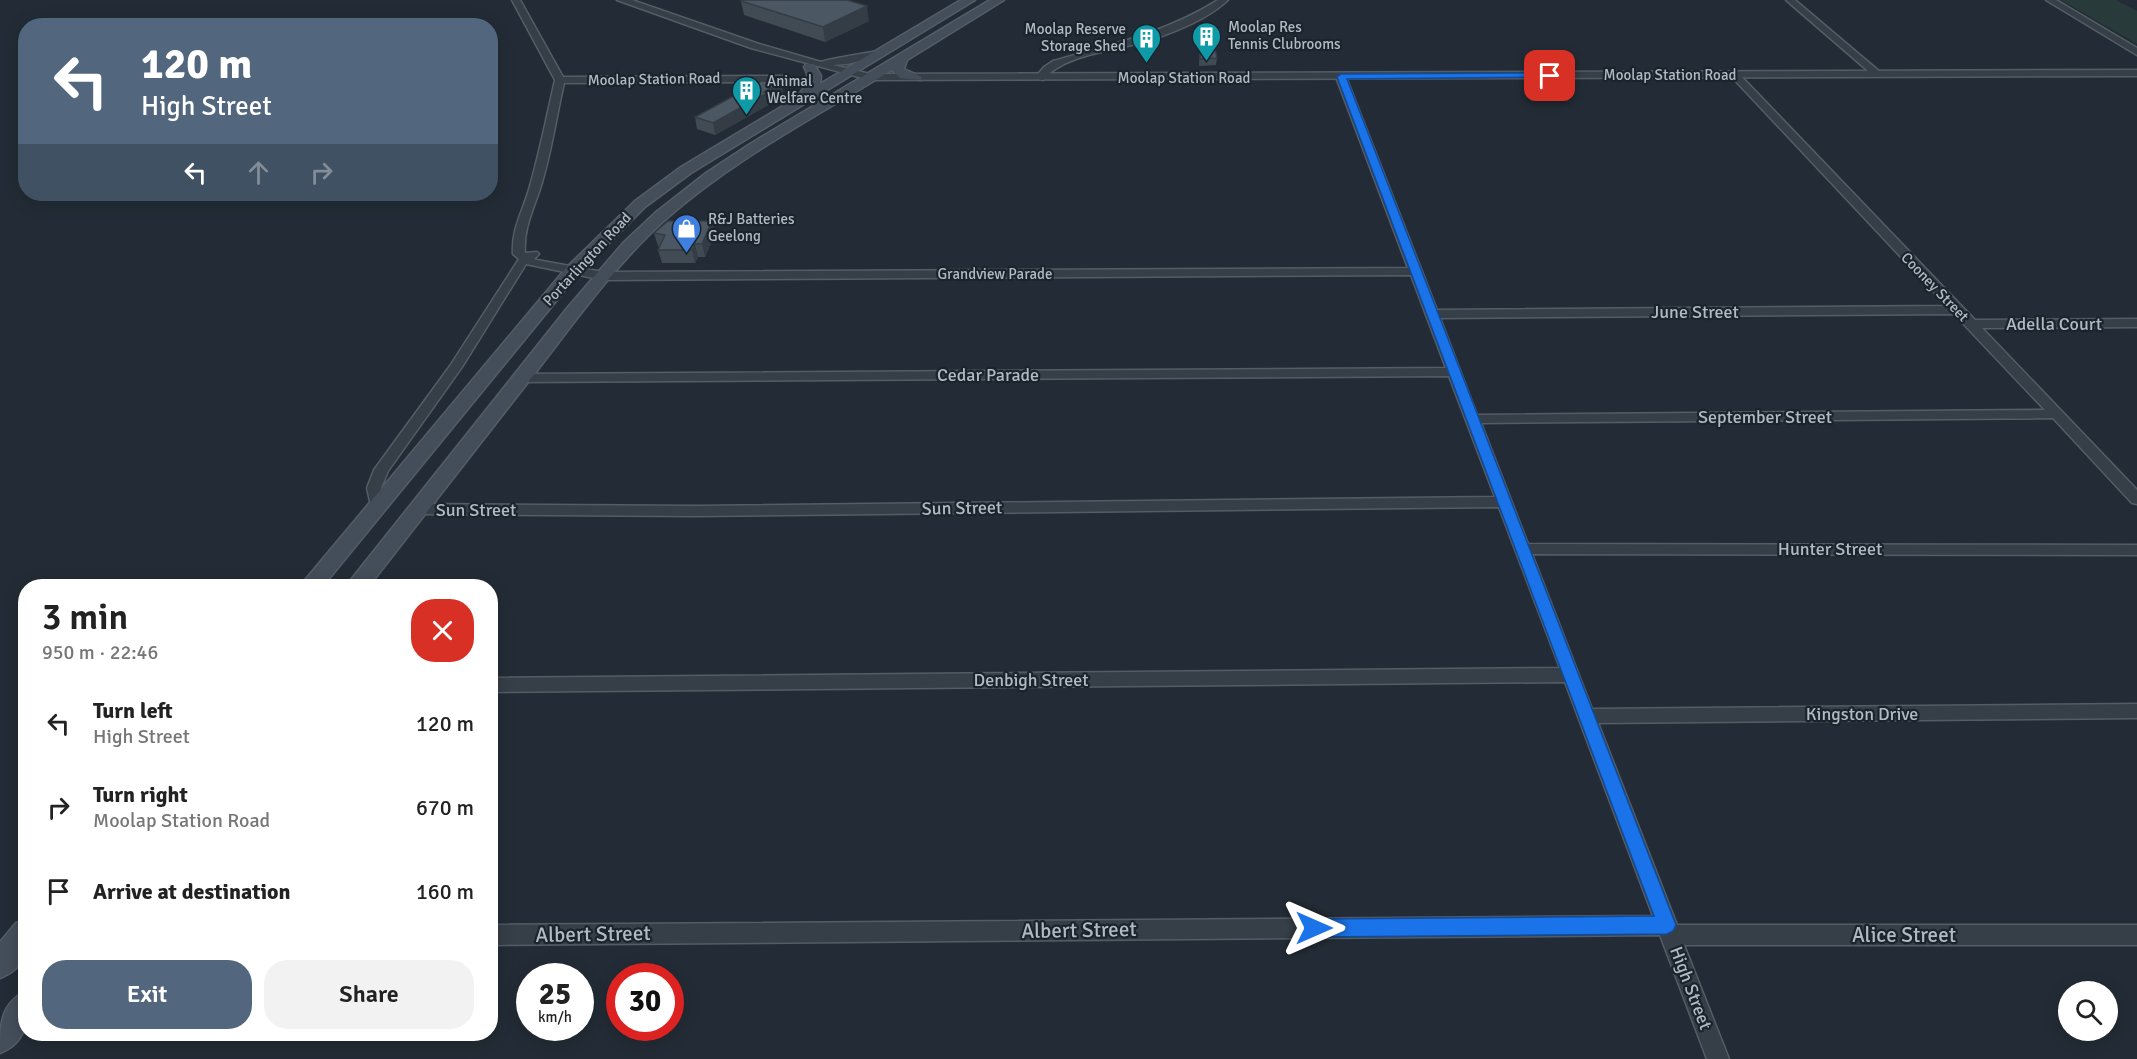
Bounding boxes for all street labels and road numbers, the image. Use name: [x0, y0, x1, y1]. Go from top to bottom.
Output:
street label: Moolap Station Road: [1604, 66, 1736, 84]
street label: Moolap Station Road: [587, 69, 721, 89]
street label: Moolap Station Road: [1118, 69, 1250, 87]
street label: Portarlington Road: [539, 209, 635, 309]
street label: Cooney Street: [1897, 249, 1973, 325]
street label: Grandview Parade: [937, 265, 1053, 283]
street label: June Street: [1651, 301, 1739, 323]
street label: Adella Court: [2006, 313, 2102, 335]
street label: Cedar Parade: [937, 364, 1039, 386]
street label: September Street: [1698, 406, 1832, 428]
street label: Sun Street: [922, 496, 1002, 520]
street label: Sun Street: [436, 499, 516, 521]
street label: Hunter Street: [1778, 538, 1882, 560]
street label: Denbigh Street: [973, 669, 1089, 691]
street label: Kingston Drive: [1806, 703, 1918, 725]
street label: Albert Street: [1021, 916, 1137, 944]
street label: Albert Street: [535, 920, 651, 948]
street label: Alice Street: [1852, 922, 1956, 948]
street label: High Street: [1665, 943, 1717, 1033]

